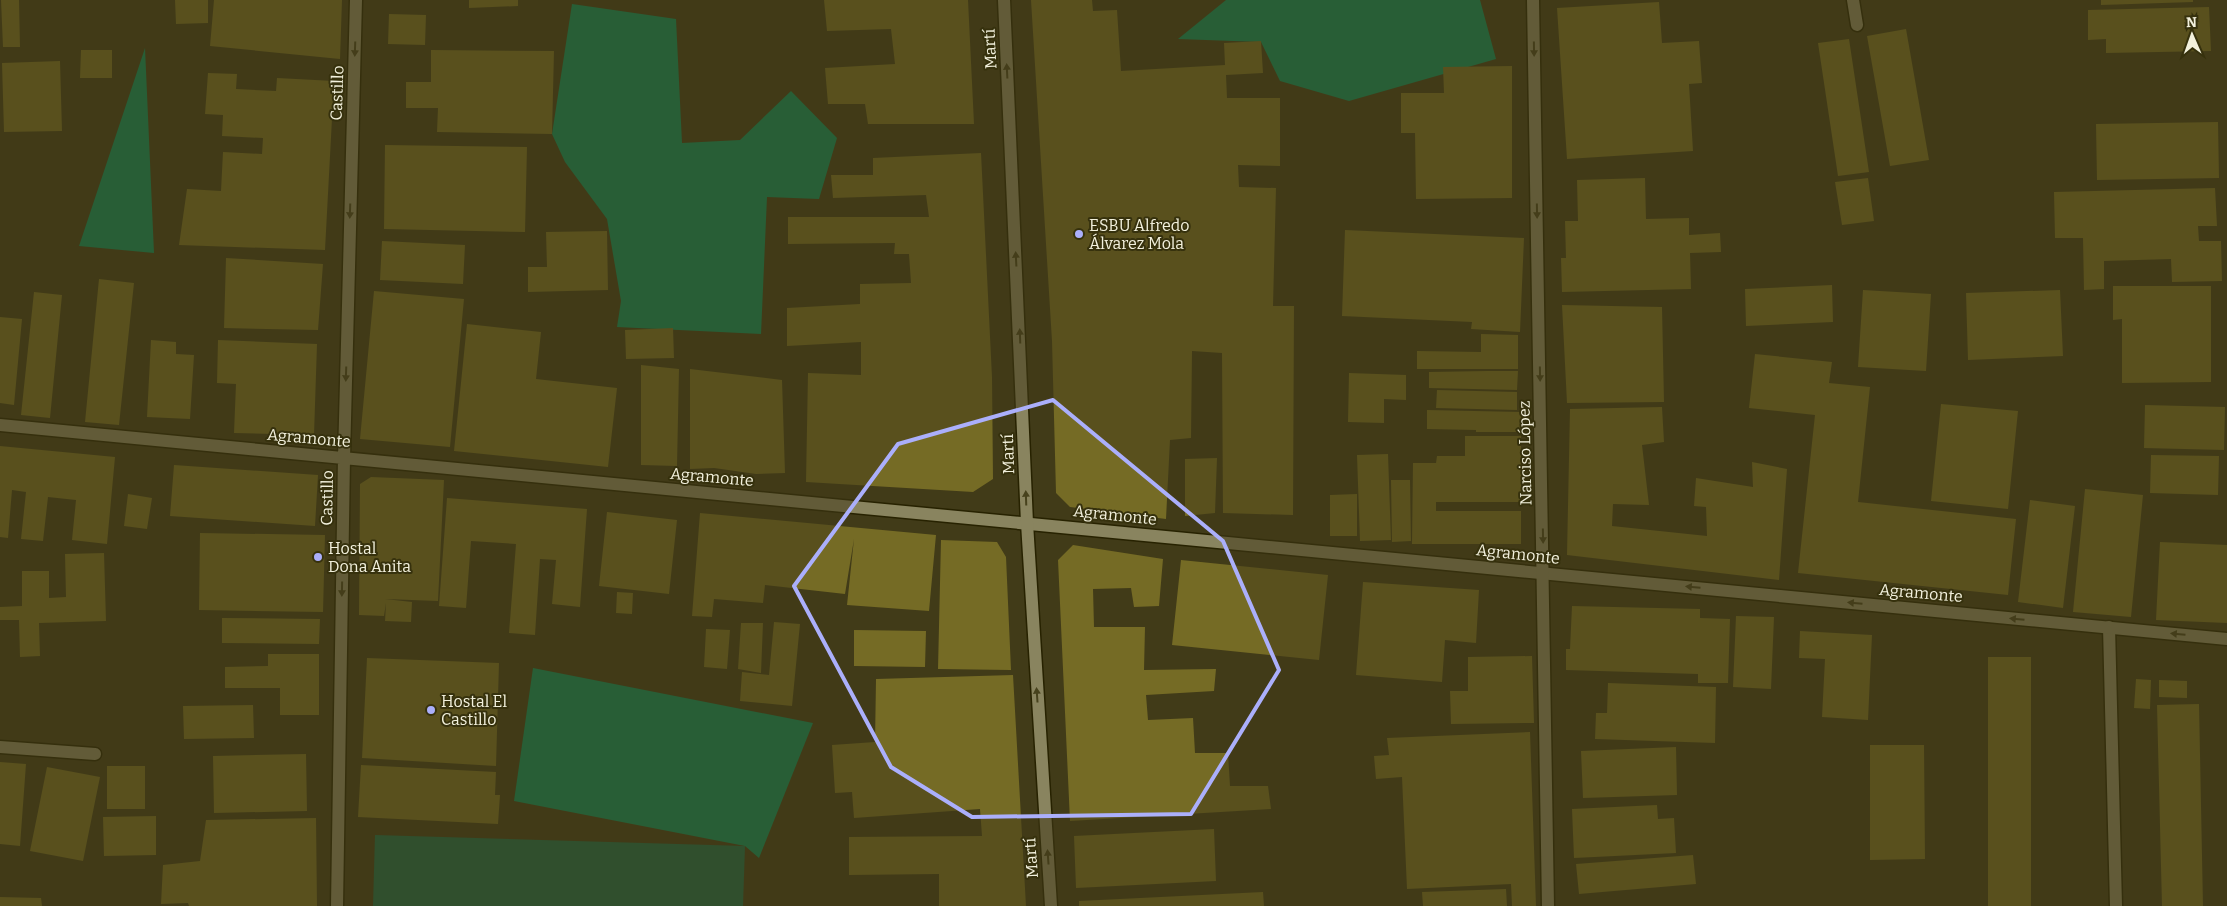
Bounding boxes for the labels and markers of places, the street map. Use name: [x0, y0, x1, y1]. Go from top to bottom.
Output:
place label: ESBU Alfredo Álvarez Mola: [1089, 216, 1190, 253]
marker: ESBU Alfredo Álvarez Mola: [1073, 228, 1085, 240]
place label: Hostal Dona Anita: [328, 539, 411, 576]
marker: Hostal Dona Anita: [312, 551, 324, 563]
place label: Hostal El Castillo: [441, 692, 507, 729]
marker: Hostal El Castillo: [425, 704, 437, 716]

